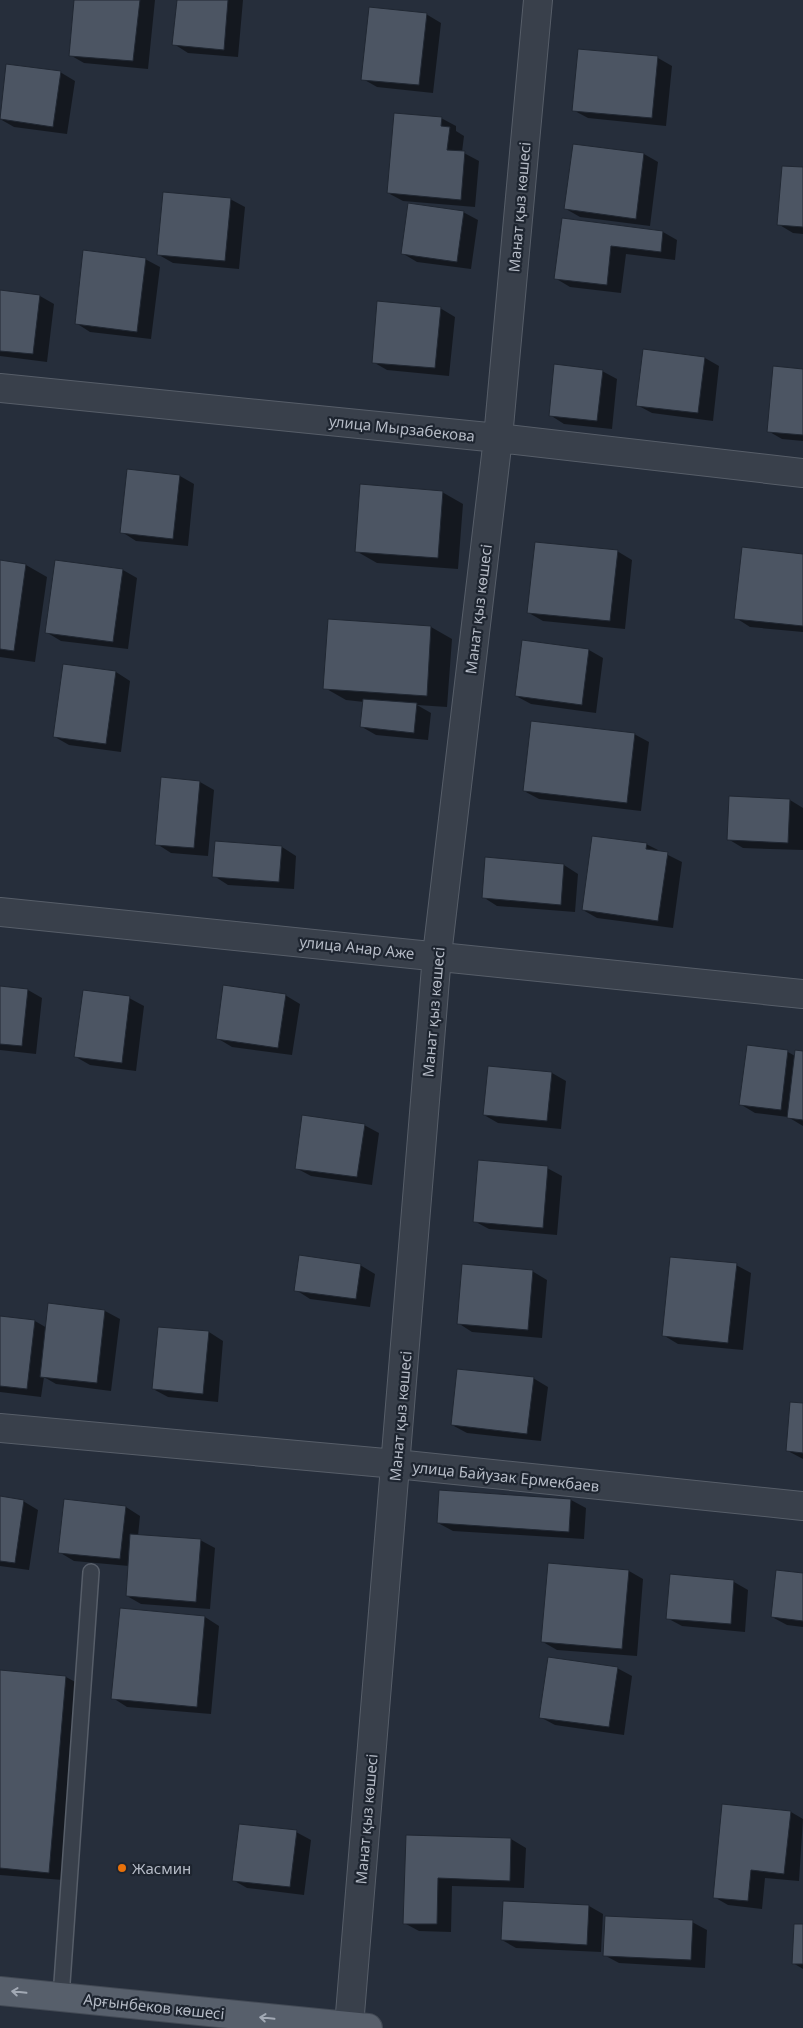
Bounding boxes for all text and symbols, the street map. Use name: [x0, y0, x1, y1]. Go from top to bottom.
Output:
street label: Манат қыз көшесі: [503, 141, 535, 273]
street label: улица Мырзабекова: [328, 410, 476, 446]
street label: Манат қыз көшесі: [460, 543, 496, 675]
street label: улица Анар Аже: [299, 931, 415, 963]
street label: Манат қыз көшесі: [417, 946, 449, 1078]
street label: Манат қыз көшесі: [384, 1350, 416, 1482]
street label: улица Байузак Ермекбаев: [412, 1456, 600, 1496]
street label: Манат қыз көшесі: [350, 1753, 382, 1885]
place label: Жасмин: [132, 1858, 191, 1878]
marker: Жасмин: [116, 1862, 128, 1874]
one-way arrow: [11, 1988, 27, 1997]
street label: Арғынбеков көшесі: [83, 1989, 225, 2023]
one-way arrow: [260, 2013, 276, 2022]

